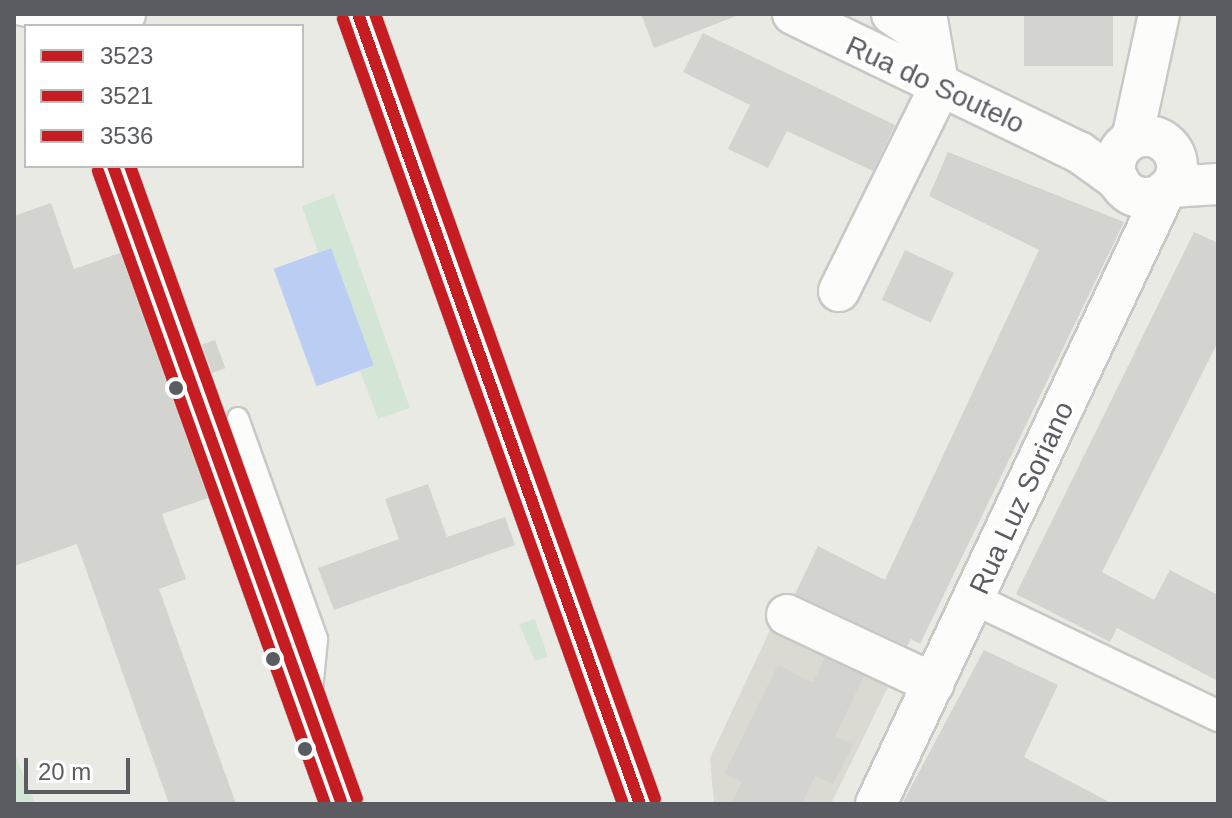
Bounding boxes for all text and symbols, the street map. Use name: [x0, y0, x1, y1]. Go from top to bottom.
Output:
legend: [24, 24, 304, 168]
street label: Rua do Soutelo: [840, 29, 1030, 141]
text: 3523: [100, 42, 153, 69]
text: 3521: [100, 82, 153, 109]
text: 3536: [100, 122, 153, 149]
unlabelled marker: [168, 380, 184, 396]
street label: Rua Luz Soriano: [963, 396, 1081, 600]
unlabelled marker: [265, 651, 281, 667]
unlabelled marker: [297, 741, 313, 757]
scale bar: [28, 742, 134, 792]
text: 20 m: [38, 758, 91, 785]

